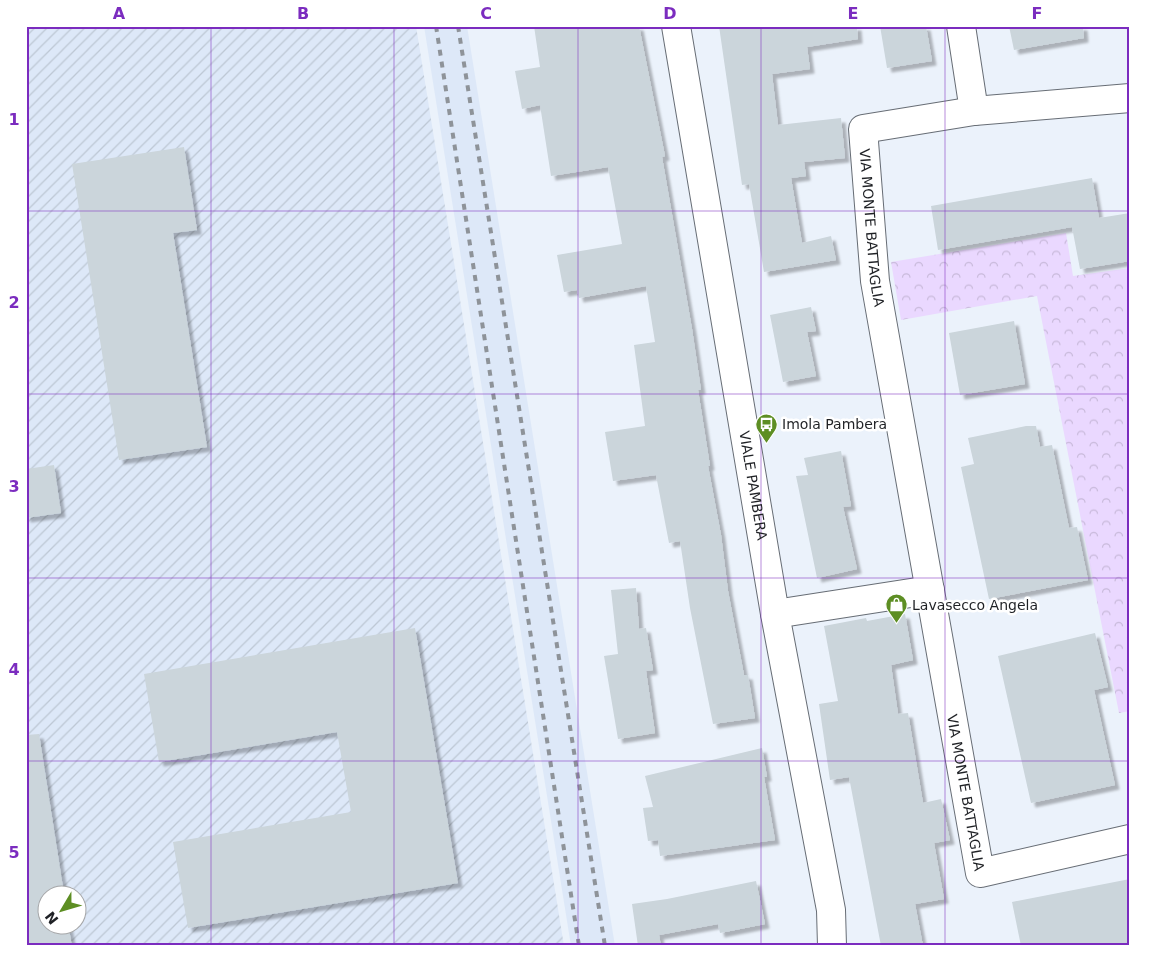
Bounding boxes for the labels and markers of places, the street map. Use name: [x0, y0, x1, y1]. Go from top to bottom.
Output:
bus stop icon: Imola Pambera: [754, 412, 778, 443]
place label: Imola Pambera: [782, 416, 887, 432]
shop icon: Lavasecco Angela: [884, 593, 908, 624]
place label: Lavasecco Angela: [912, 597, 1038, 613]

